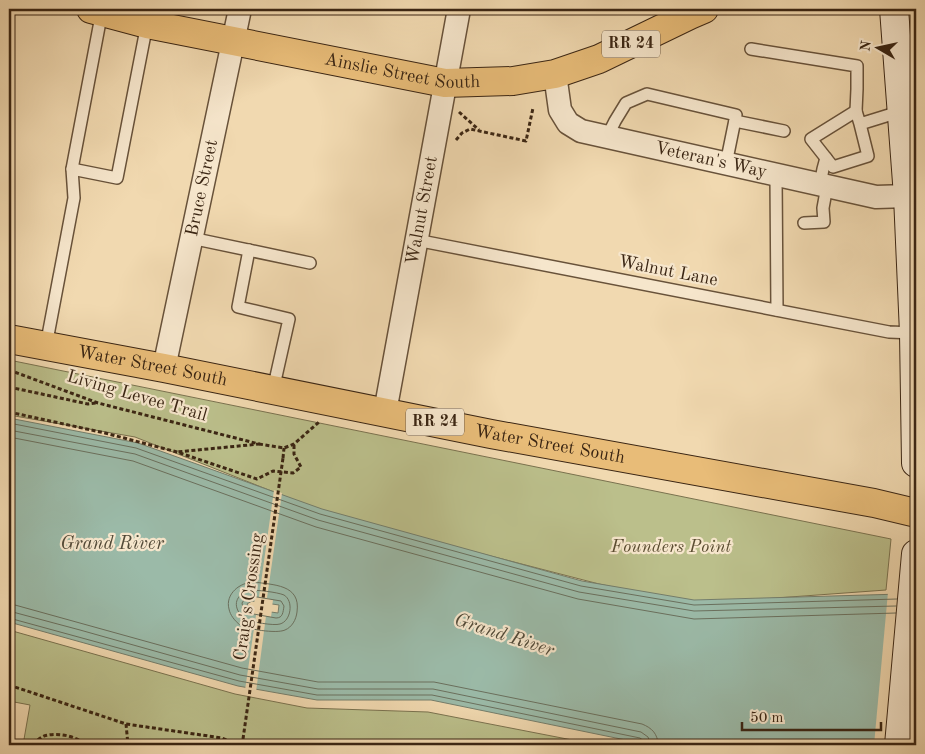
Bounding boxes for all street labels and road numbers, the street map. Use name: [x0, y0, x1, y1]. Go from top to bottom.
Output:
road number: RR 24: [602, 31, 660, 58]
street label: Ainslie Street South: [323, 50, 481, 92]
street label: Bruce Street: [183, 138, 221, 238]
street label: Veteran's Way: [653, 139, 769, 181]
street label: Walnut Street: [403, 155, 441, 266]
street label: Walnut Lane: [617, 253, 719, 289]
street label: Water Street South: [76, 343, 229, 390]
street label: Living Levee Trail: [65, 367, 209, 425]
road number: RR 24: [406, 408, 464, 436]
street label: Water Street South: [473, 422, 627, 467]
street label: Craig's Crossing: [231, 532, 267, 662]

